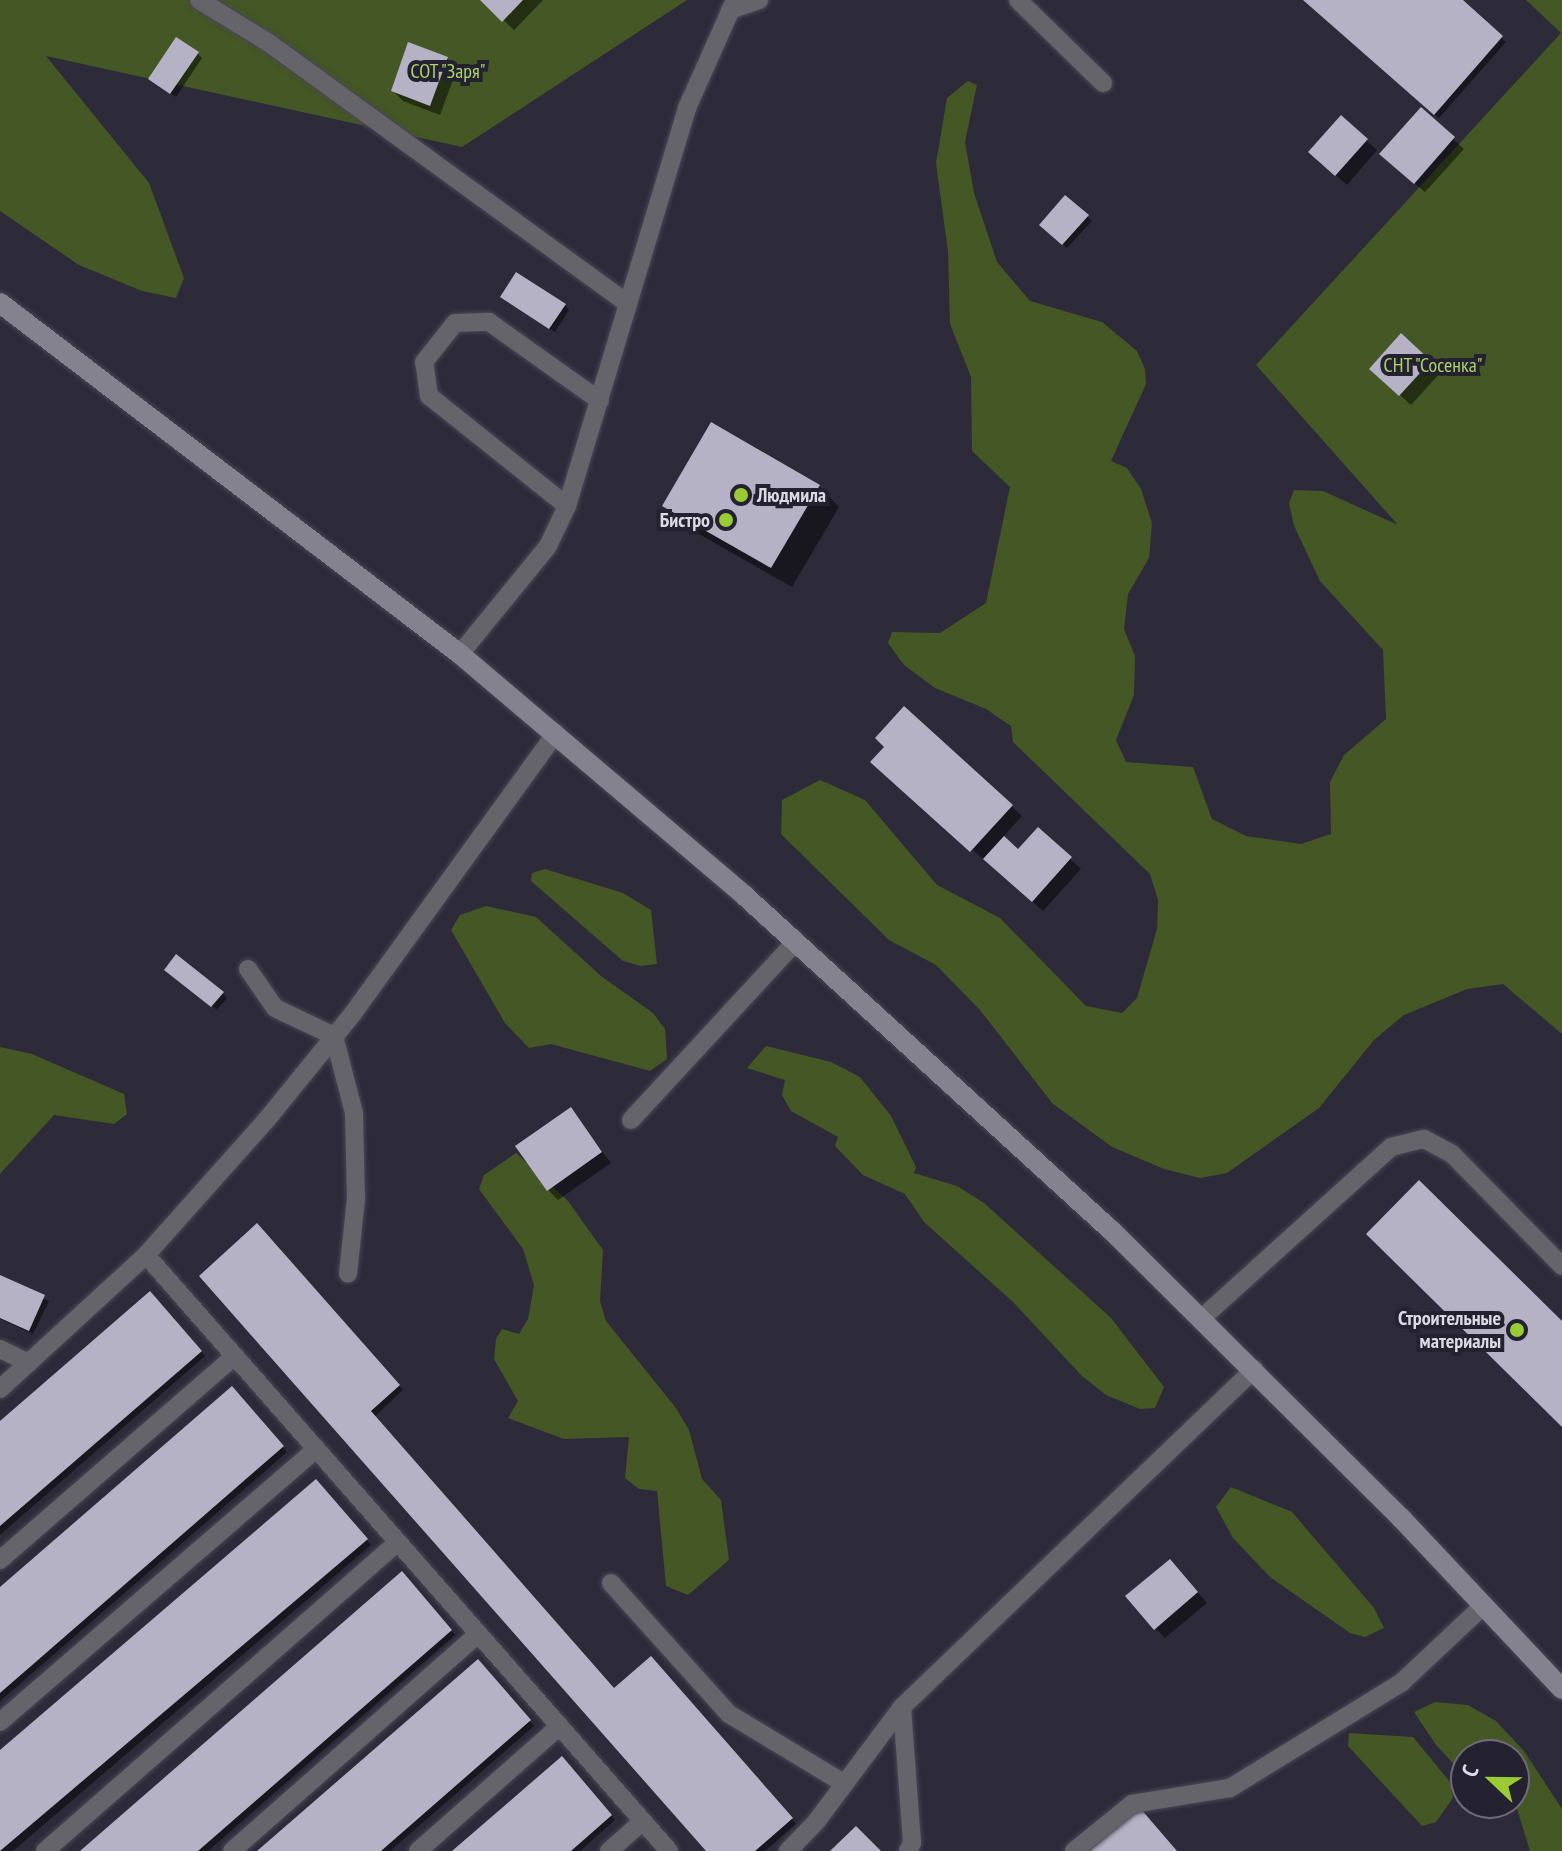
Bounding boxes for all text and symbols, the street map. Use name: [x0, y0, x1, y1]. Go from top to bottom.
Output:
park label: СОТ "Заря": [410, 59, 486, 83]
park label: СНТ "Сосенка": [1383, 353, 1483, 377]
place label: Людмила: [757, 483, 826, 507]
marker: Людмила: [732, 486, 750, 504]
place label: Бистро: [660, 508, 710, 532]
marker: Бистро: [717, 511, 735, 529]
place label: Строительные материалы: [1398, 1306, 1501, 1353]
marker: Строительные материалы: [1508, 1321, 1526, 1339]
north arrow: [1450, 1739, 1530, 1819]
text: С: [1455, 1761, 1484, 1781]

